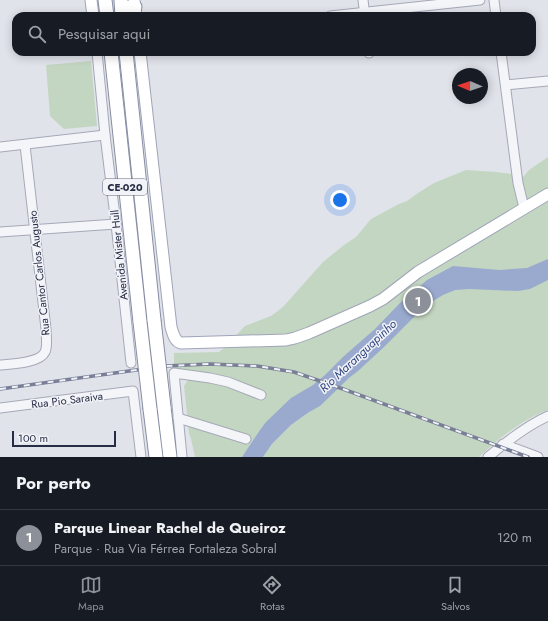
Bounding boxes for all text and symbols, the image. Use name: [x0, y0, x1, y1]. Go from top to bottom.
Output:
search box: [12, 12, 536, 56]
icon: search: [26, 23, 48, 45]
text: Pesquisar aqui: [58, 23, 150, 45]
north arrow: [452, 68, 488, 104]
road number: CE-020: [103, 179, 147, 195]
your location: [330, 190, 350, 210]
street label: Avenida Mister Hull: [106, 209, 132, 301]
street label: Rua Cantor Carlos Augusto: [24, 210, 54, 336]
pin: 1: [405, 286, 431, 316]
water label: Rio Maranguapinho: [315, 315, 401, 397]
street label: Rua Pio Saraiva: [30, 388, 104, 412]
scale bar: [12, 429, 116, 448]
text: 100 m: [18, 430, 48, 446]
text: Por perto: [16, 471, 91, 495]
text: Parque Linear Rachel de Queiroz: [54, 517, 286, 539]
text: 1: [26, 528, 32, 547]
text: 120 m: [497, 528, 532, 547]
text: Parque · Rua Via Férrea Fortaleza Sobral: [54, 539, 277, 558]
tab: Mapa: [78, 574, 104, 614]
tab: Rotas: [260, 574, 285, 614]
tab: Salvos: [441, 574, 470, 614]

